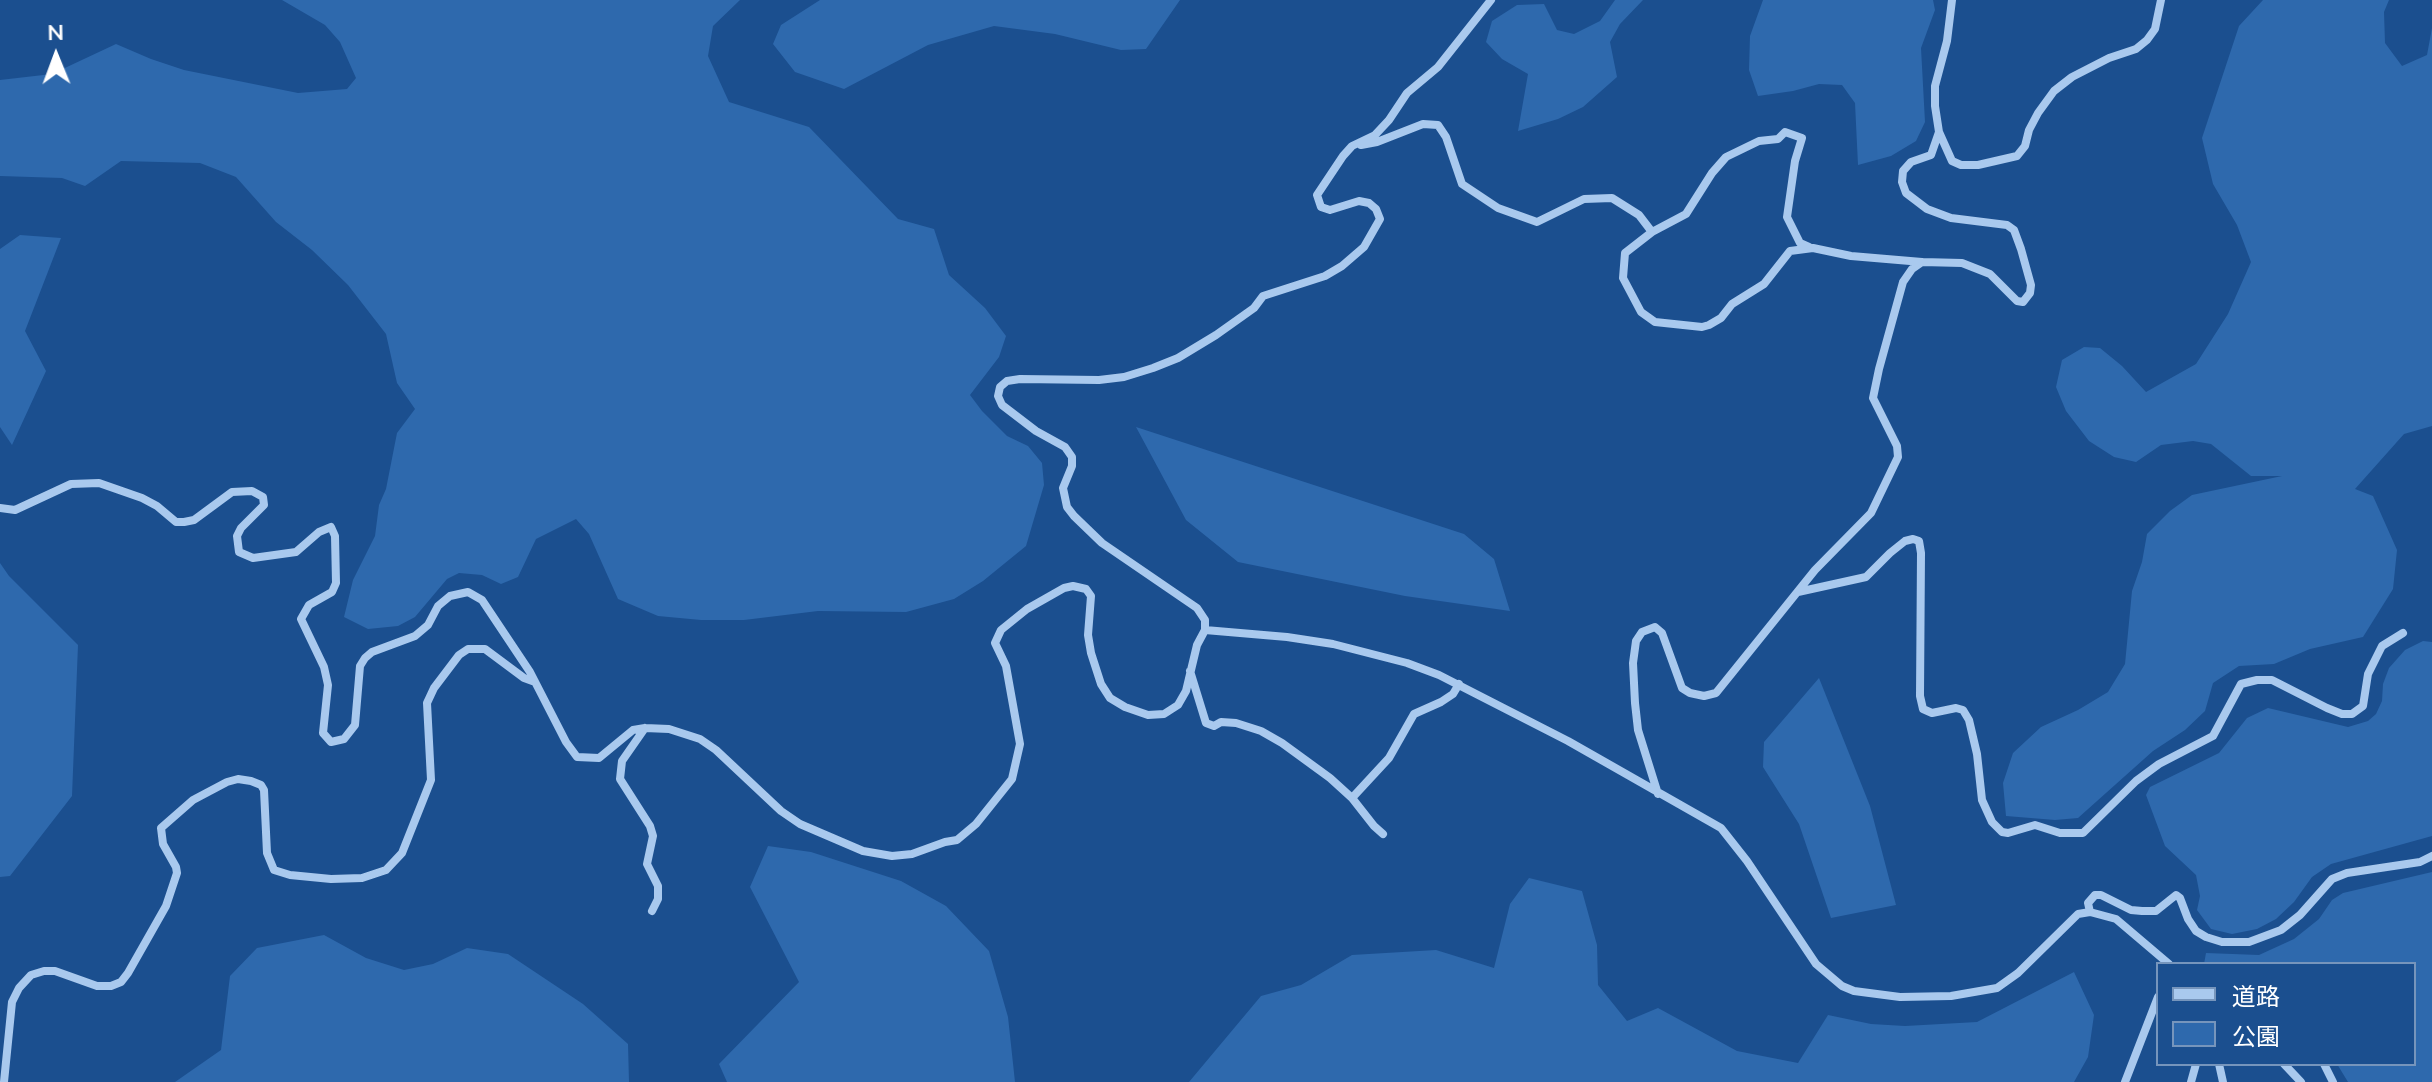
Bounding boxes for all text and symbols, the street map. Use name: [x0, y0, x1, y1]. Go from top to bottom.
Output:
north arrow: [16, 16, 96, 96]
text: N: [47, 18, 64, 46]
legend: [2156, 962, 2416, 1066]
text: 道路: [2232, 981, 2280, 1011]
text: 公園: [2232, 1021, 2280, 1051]

